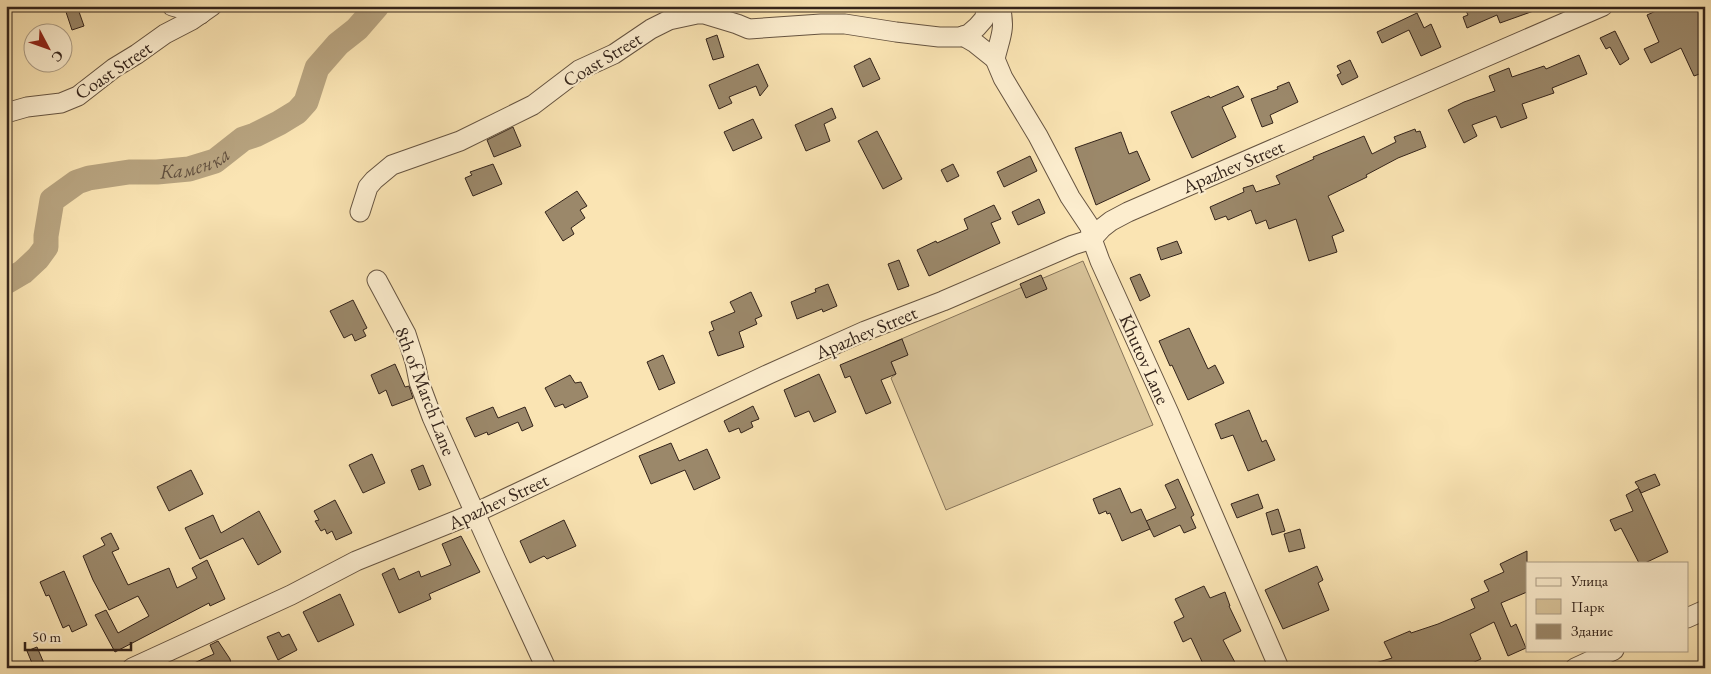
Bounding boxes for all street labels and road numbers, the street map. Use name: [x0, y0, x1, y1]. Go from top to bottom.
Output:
street label: Coast Street: [558, 26, 646, 93]
street label: Coast Street: [70, 36, 157, 105]
street label: Apazhev Street: [1178, 134, 1288, 199]
street label: Apazhev Street: [811, 300, 921, 365]
street label: Khutov Lane: [1114, 310, 1176, 408]
street label: 8th of March Lane: [389, 323, 462, 459]
street label: Apazhev Street: [443, 467, 552, 536]

